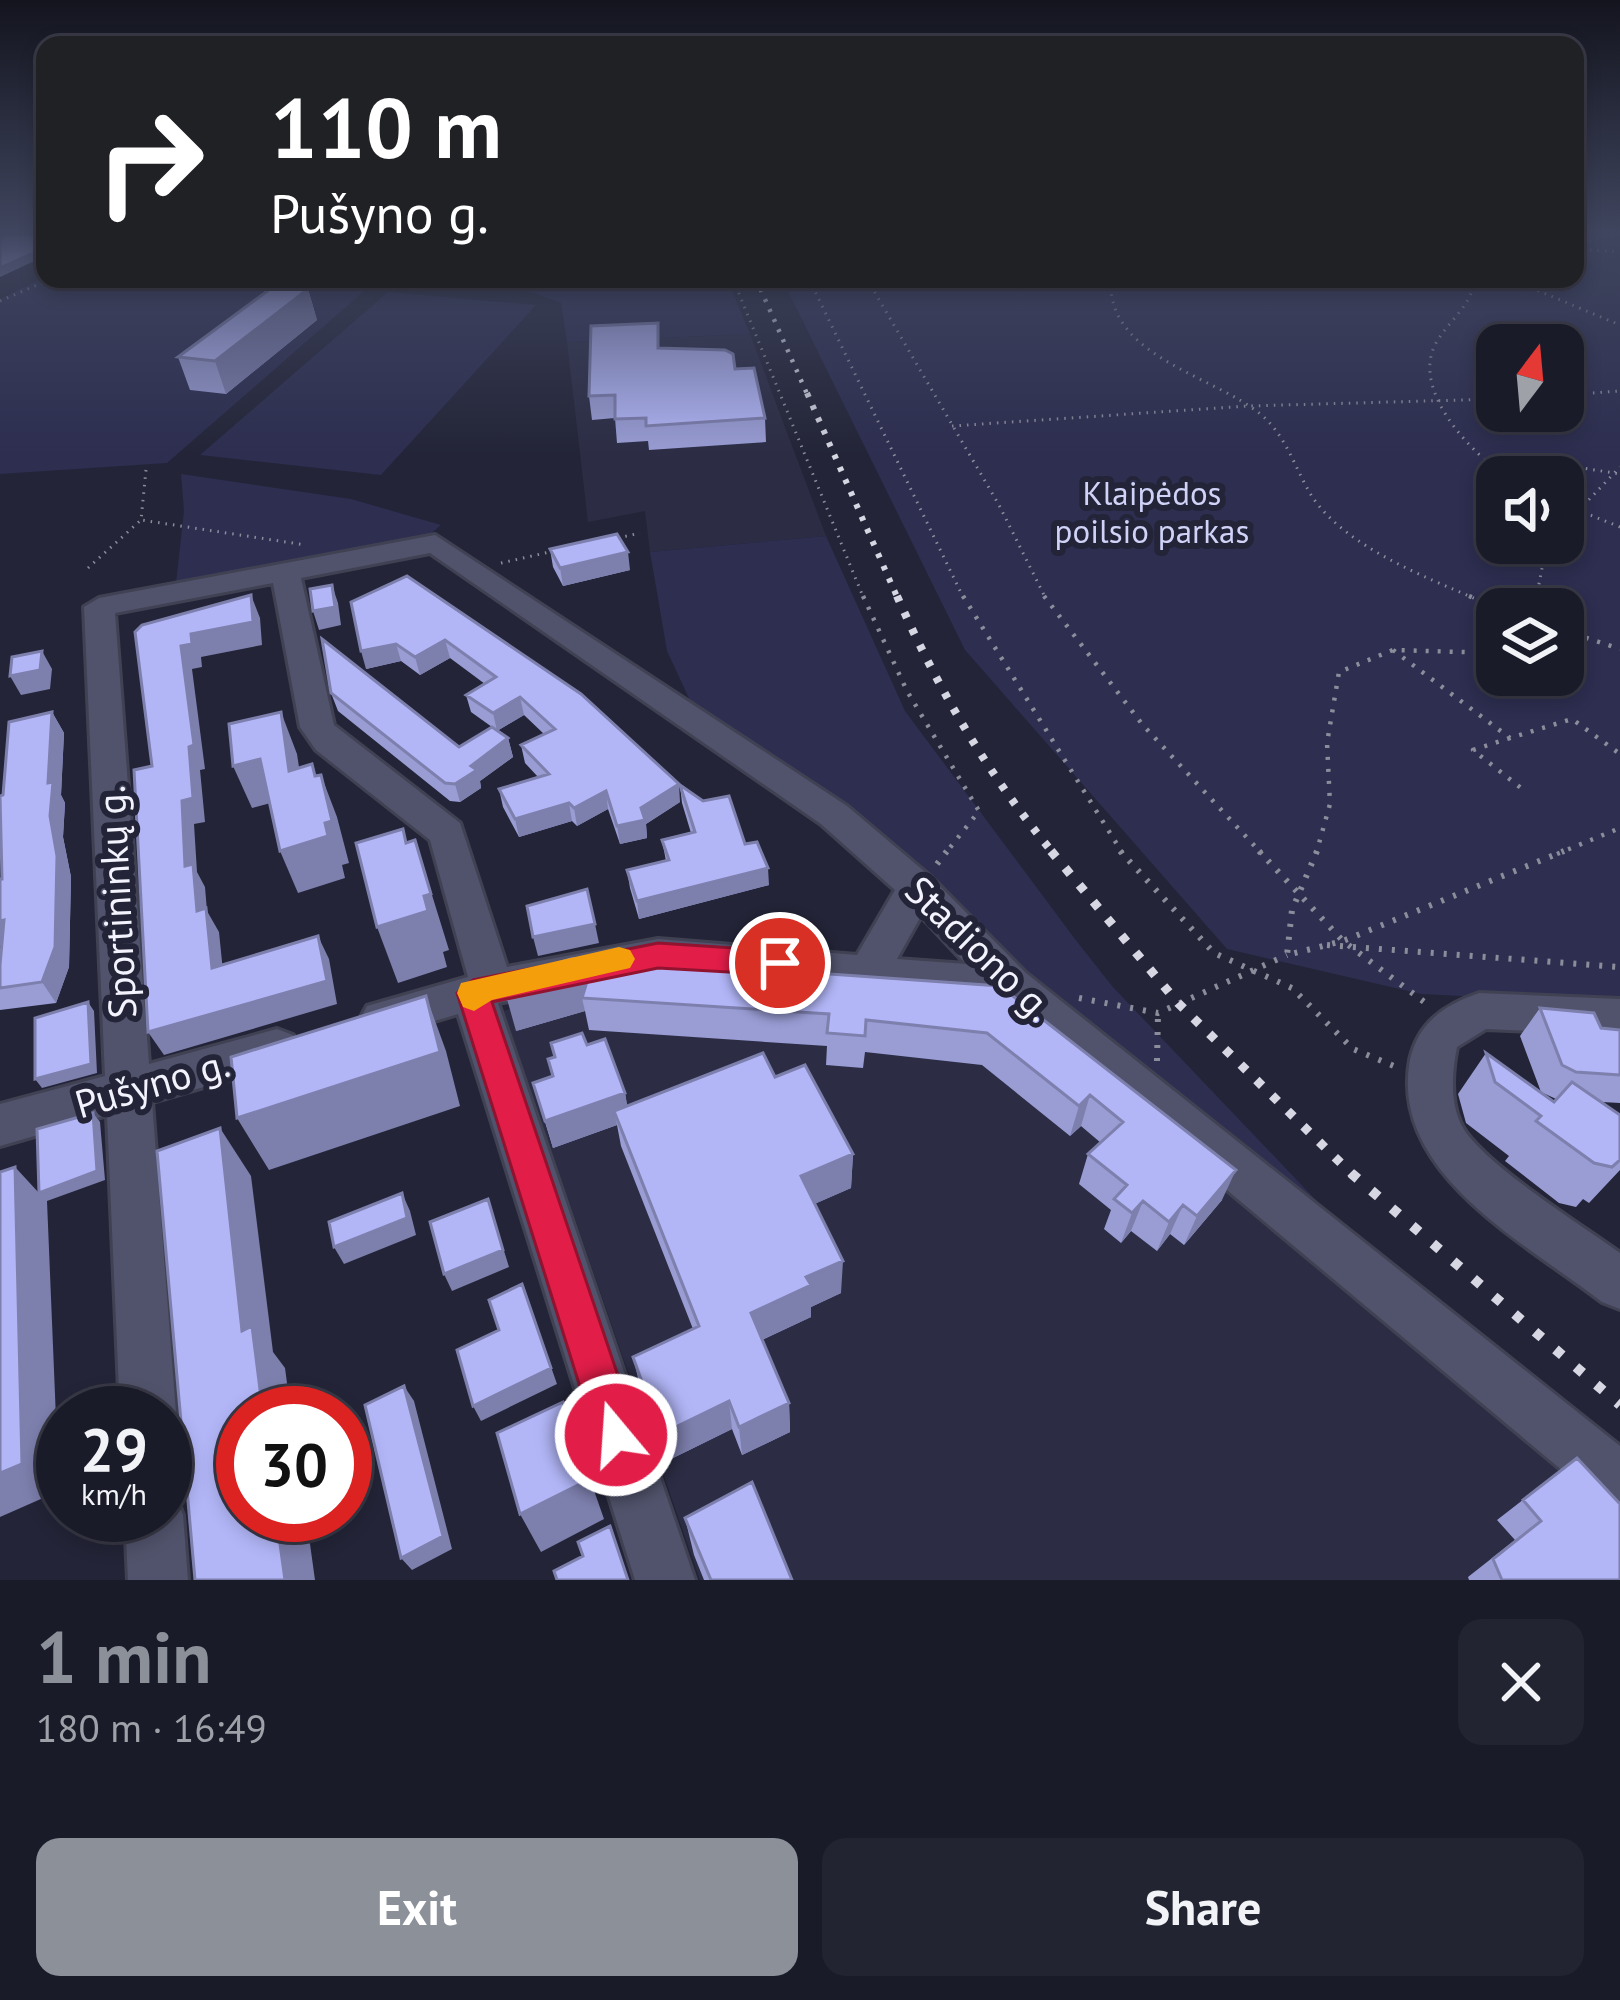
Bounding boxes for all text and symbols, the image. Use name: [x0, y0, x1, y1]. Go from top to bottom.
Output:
text: 110 m: [270, 72, 502, 181]
icon: right: [72, 84, 228, 240]
text: Pušyno g.: [270, 178, 489, 248]
north arrow: [1476, 324, 1584, 432]
map controls: [1476, 324, 1584, 696]
button: sound: [1476, 456, 1584, 564]
park label: Klaipėdos poilsio parkas: [1055, 471, 1249, 552]
button: layers: [1476, 588, 1584, 696]
street label: Sportininkų g.: [84, 784, 148, 1020]
street label: Stadiono g.: [895, 865, 1065, 1031]
pin: [729, 912, 831, 1014]
icon: arrive: [747, 930, 813, 996]
street label: Pušyno g.: [69, 1037, 235, 1129]
position arrow: [553, 1372, 679, 1498]
speed limit sign: 30: [216, 1386, 372, 1542]
text: 29: [80, 1410, 148, 1488]
text: km/h: [81, 1474, 147, 1513]
text: 1 min: [36, 1610, 212, 1703]
button: close: [1458, 1619, 1584, 1745]
text: 180 m · 16:49: [36, 1702, 267, 1753]
button: Exit: [36, 1838, 798, 1976]
button: Share: [822, 1838, 1584, 1976]

